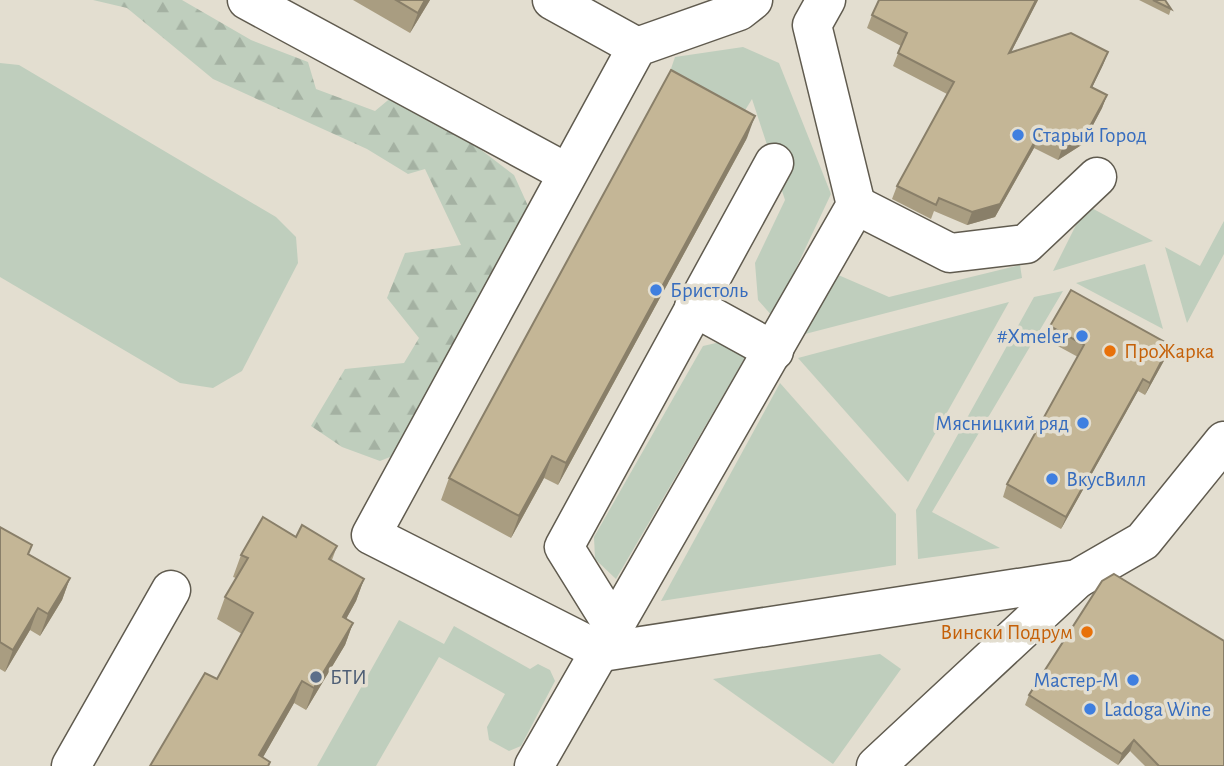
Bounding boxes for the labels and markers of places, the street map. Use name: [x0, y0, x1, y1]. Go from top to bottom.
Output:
place label: Старый Город: [1032, 125, 1147, 146]
marker: Старый Город: [1010, 127, 1026, 143]
place label: Бристоль: [670, 280, 748, 301]
marker: Бристоль: [648, 282, 664, 298]
place label: #Xmeler: [997, 326, 1068, 347]
marker: #Xmeler: [1074, 328, 1090, 344]
place label: ПроЖарка: [1124, 341, 1215, 362]
marker: ПроЖарка: [1102, 343, 1118, 359]
place label: Мясницкий ряд: [935, 413, 1069, 434]
marker: Мясницкий ряд: [1075, 415, 1091, 431]
place label: ВкусВилл: [1066, 469, 1146, 490]
marker: ВкусВилл: [1044, 471, 1060, 487]
place label: Вински Подрум: [940, 622, 1073, 643]
marker: Вински Подрум: [1079, 624, 1095, 640]
place label: БТИ: [330, 667, 367, 688]
marker: БТИ: [308, 669, 324, 685]
place label: Мастер-М: [1033, 670, 1119, 691]
marker: Мастер-М: [1125, 672, 1141, 688]
place label: Ladoga Wine: [1104, 699, 1211, 720]
marker: Ladoga Wine: [1082, 701, 1098, 717]

